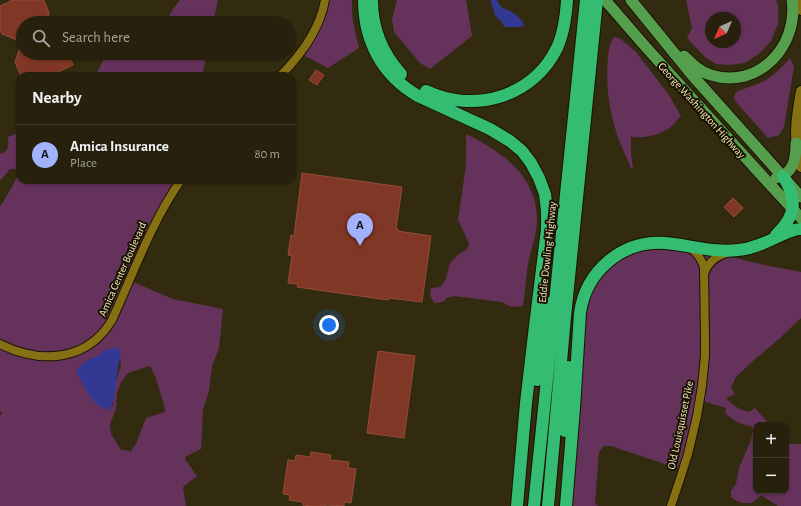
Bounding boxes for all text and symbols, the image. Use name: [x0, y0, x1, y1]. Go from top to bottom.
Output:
north arrow: [705, 12, 741, 48]
search box: [16, 16, 296, 60]
icon: search: [30, 27, 52, 49]
text: Search here: [62, 30, 130, 45]
street label: George Washington Highway: [656, 60, 748, 160]
text: Nearby: [32, 89, 82, 106]
text: Amica Insurance: [70, 139, 169, 154]
text: A: [41, 148, 49, 161]
text: 80 m: [254, 148, 280, 161]
text: Place: [70, 157, 97, 170]
street label: Eddie Dowling Highway: [537, 201, 558, 303]
pin: A: [347, 213, 373, 246]
street label: Amica Center Boulevard: [97, 220, 148, 318]
your location: [319, 315, 339, 335]
street label: Old Louisquisset Pike: [666, 380, 695, 470]
map controls: [753, 422, 789, 494]
button: +: [753, 422, 789, 458]
button: −: [753, 458, 789, 494]

